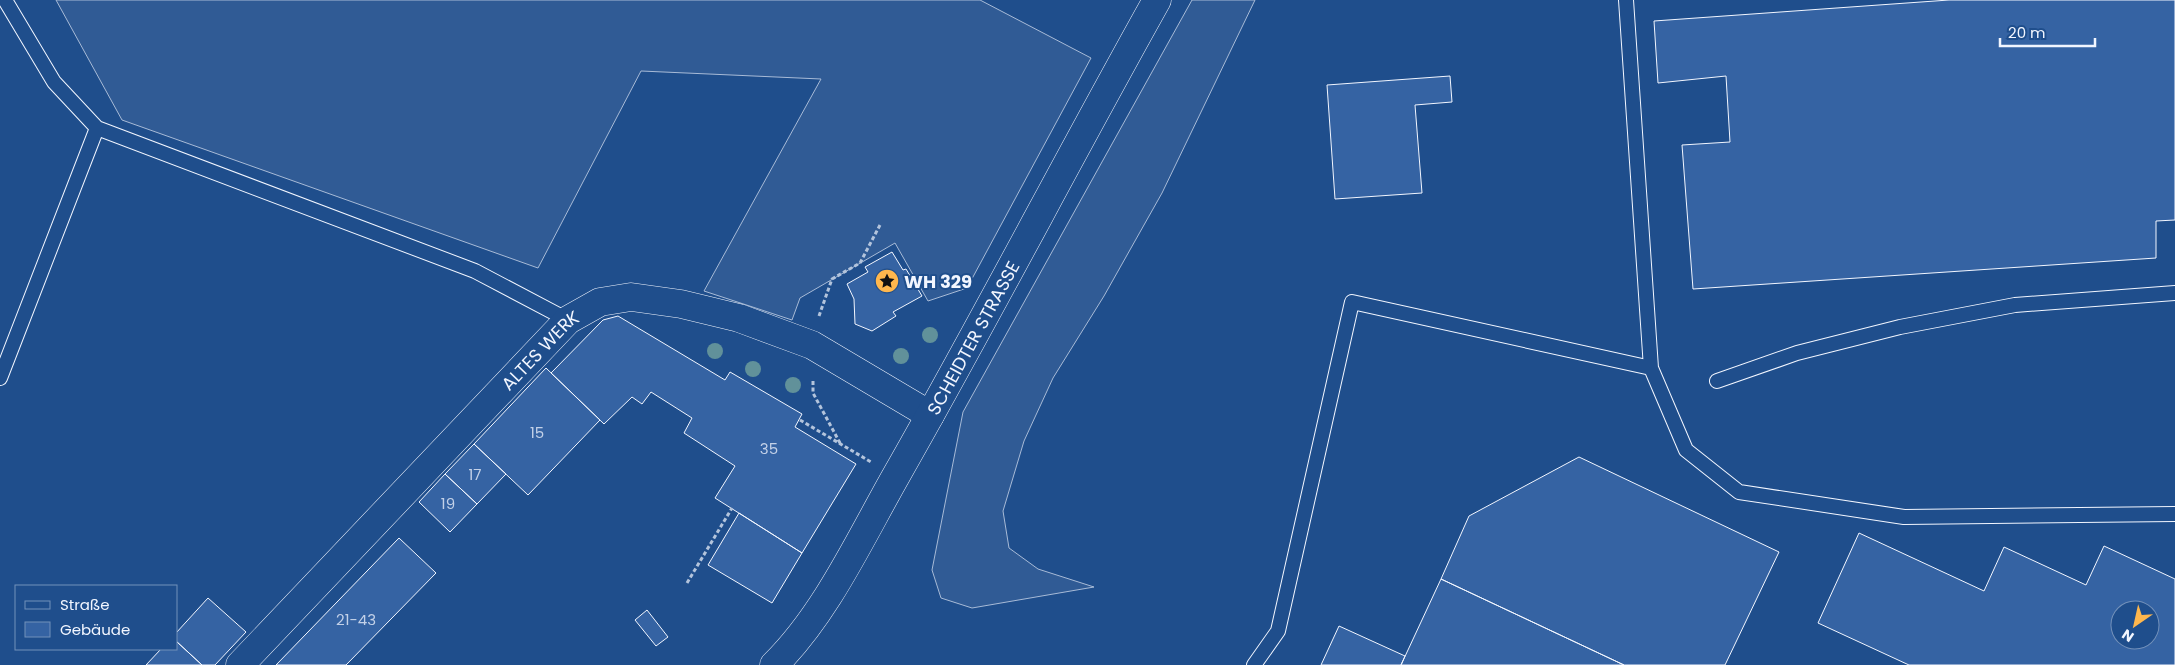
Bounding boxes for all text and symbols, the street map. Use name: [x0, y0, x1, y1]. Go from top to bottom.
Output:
scale bar: [2000, 15, 2095, 47]
text: 20 m: [2008, 22, 2046, 43]
street label: SCHEIDTER STRASSE: [920, 256, 1025, 419]
place icon: WH 329: [874, 268, 900, 294]
place label: WH 329: [904, 269, 972, 294]
street label: ALTES WERK: [495, 304, 583, 396]
house number: 15: [530, 422, 544, 443]
house number: 35: [760, 438, 778, 459]
house number: 17: [469, 464, 482, 485]
house number: 19: [441, 493, 455, 514]
legend: [15, 585, 178, 650]
text: Straße: [60, 594, 110, 615]
north arrow: [2110, 600, 2160, 650]
house number: 21-43: [336, 609, 376, 630]
text: Gebäude: [60, 619, 130, 640]
text: N: [2118, 625, 2138, 647]

